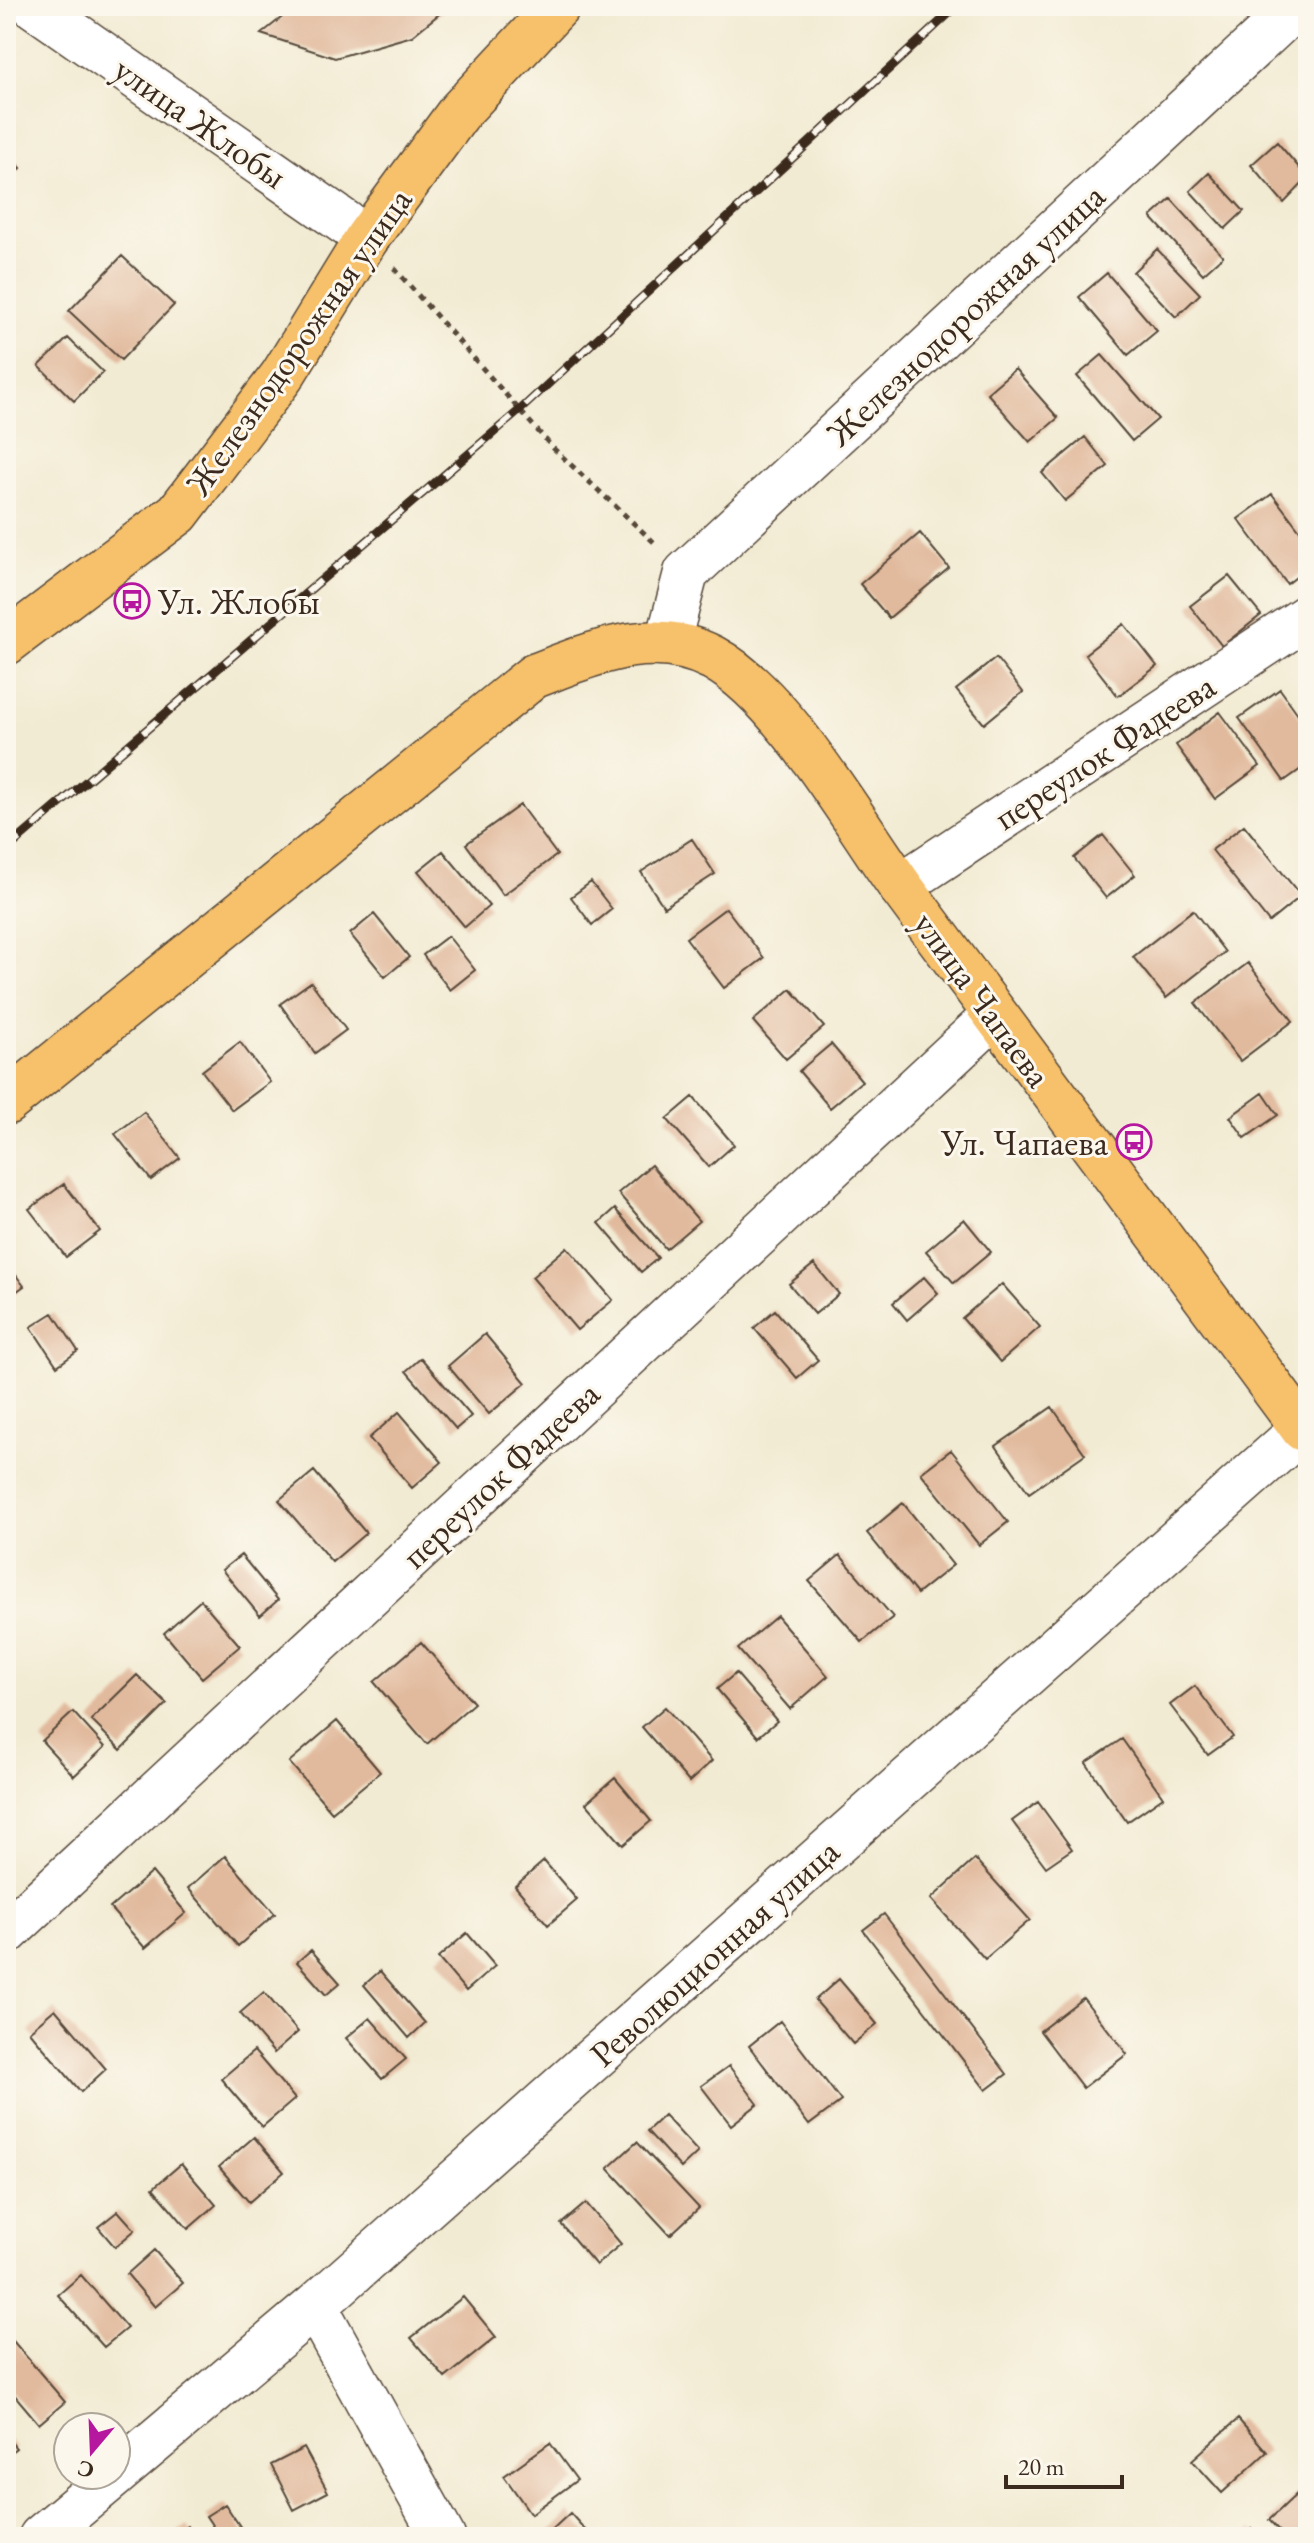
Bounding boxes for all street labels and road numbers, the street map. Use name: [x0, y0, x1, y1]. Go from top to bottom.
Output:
street label: улица Жлобы: [105, 46, 296, 199]
street label: Железнодорожная улица: [815, 172, 1115, 457]
street label: Железнодорожная улица: [174, 178, 423, 505]
street label: переулок Фадеева: [985, 662, 1224, 841]
street label: улица Чапаева: [903, 902, 1063, 1097]
street label: переулок Фадеева: [391, 1370, 610, 1578]
street label: Революционная улица: [580, 1827, 849, 2077]

